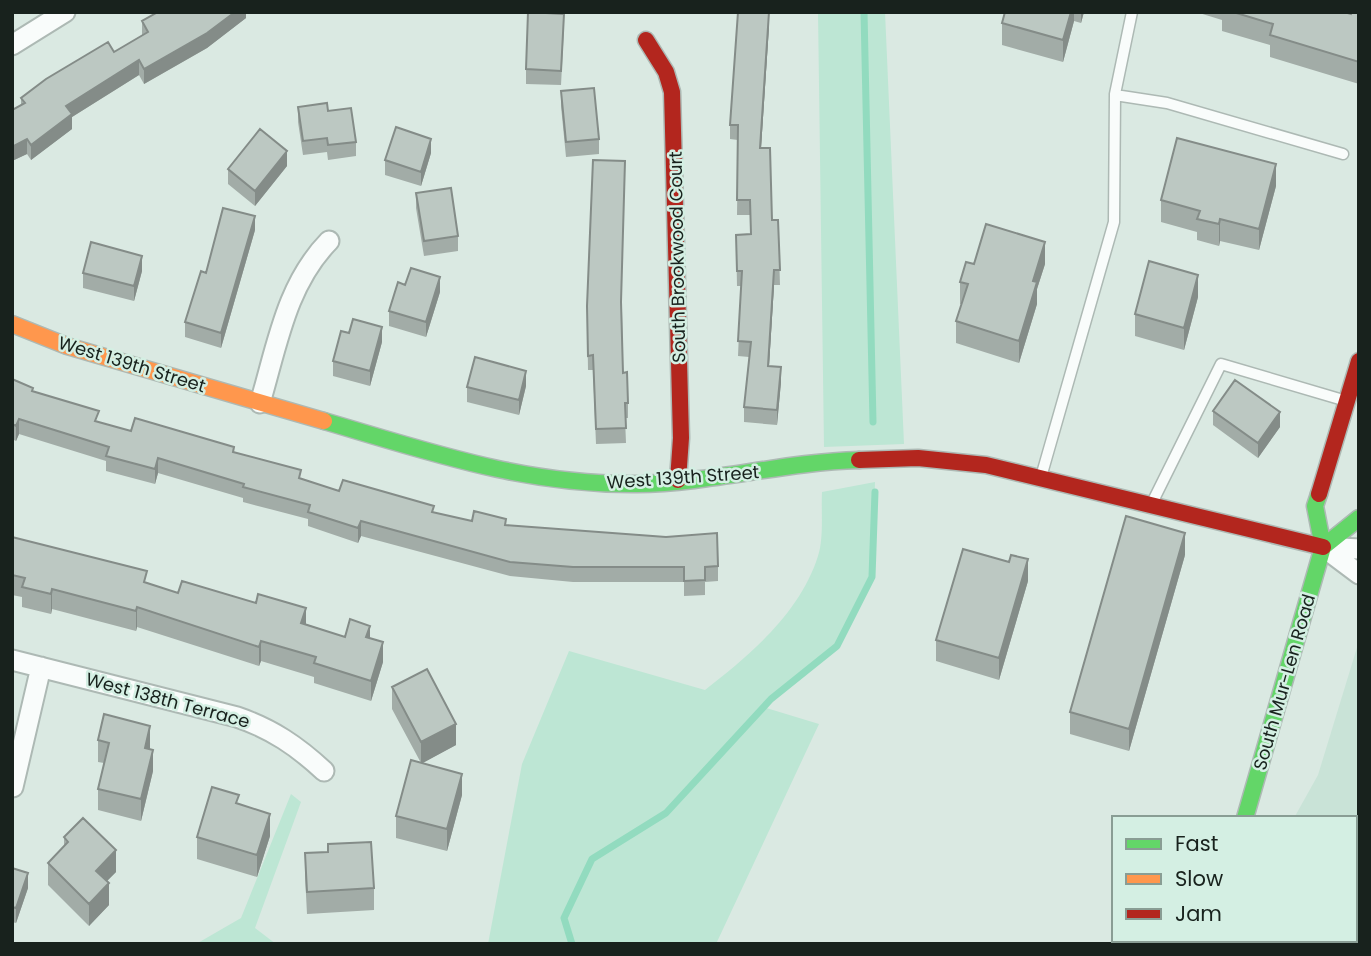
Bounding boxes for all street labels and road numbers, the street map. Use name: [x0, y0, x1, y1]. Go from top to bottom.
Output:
street label: South Brookwood Court: [663, 151, 691, 363]
street label: West 139th Street: [55, 330, 209, 398]
street label: West 139th Street: [606, 459, 760, 495]
street label: South Mur-Len Road: [1247, 591, 1321, 773]
street label: West 138th Terrace: [83, 666, 253, 734]

